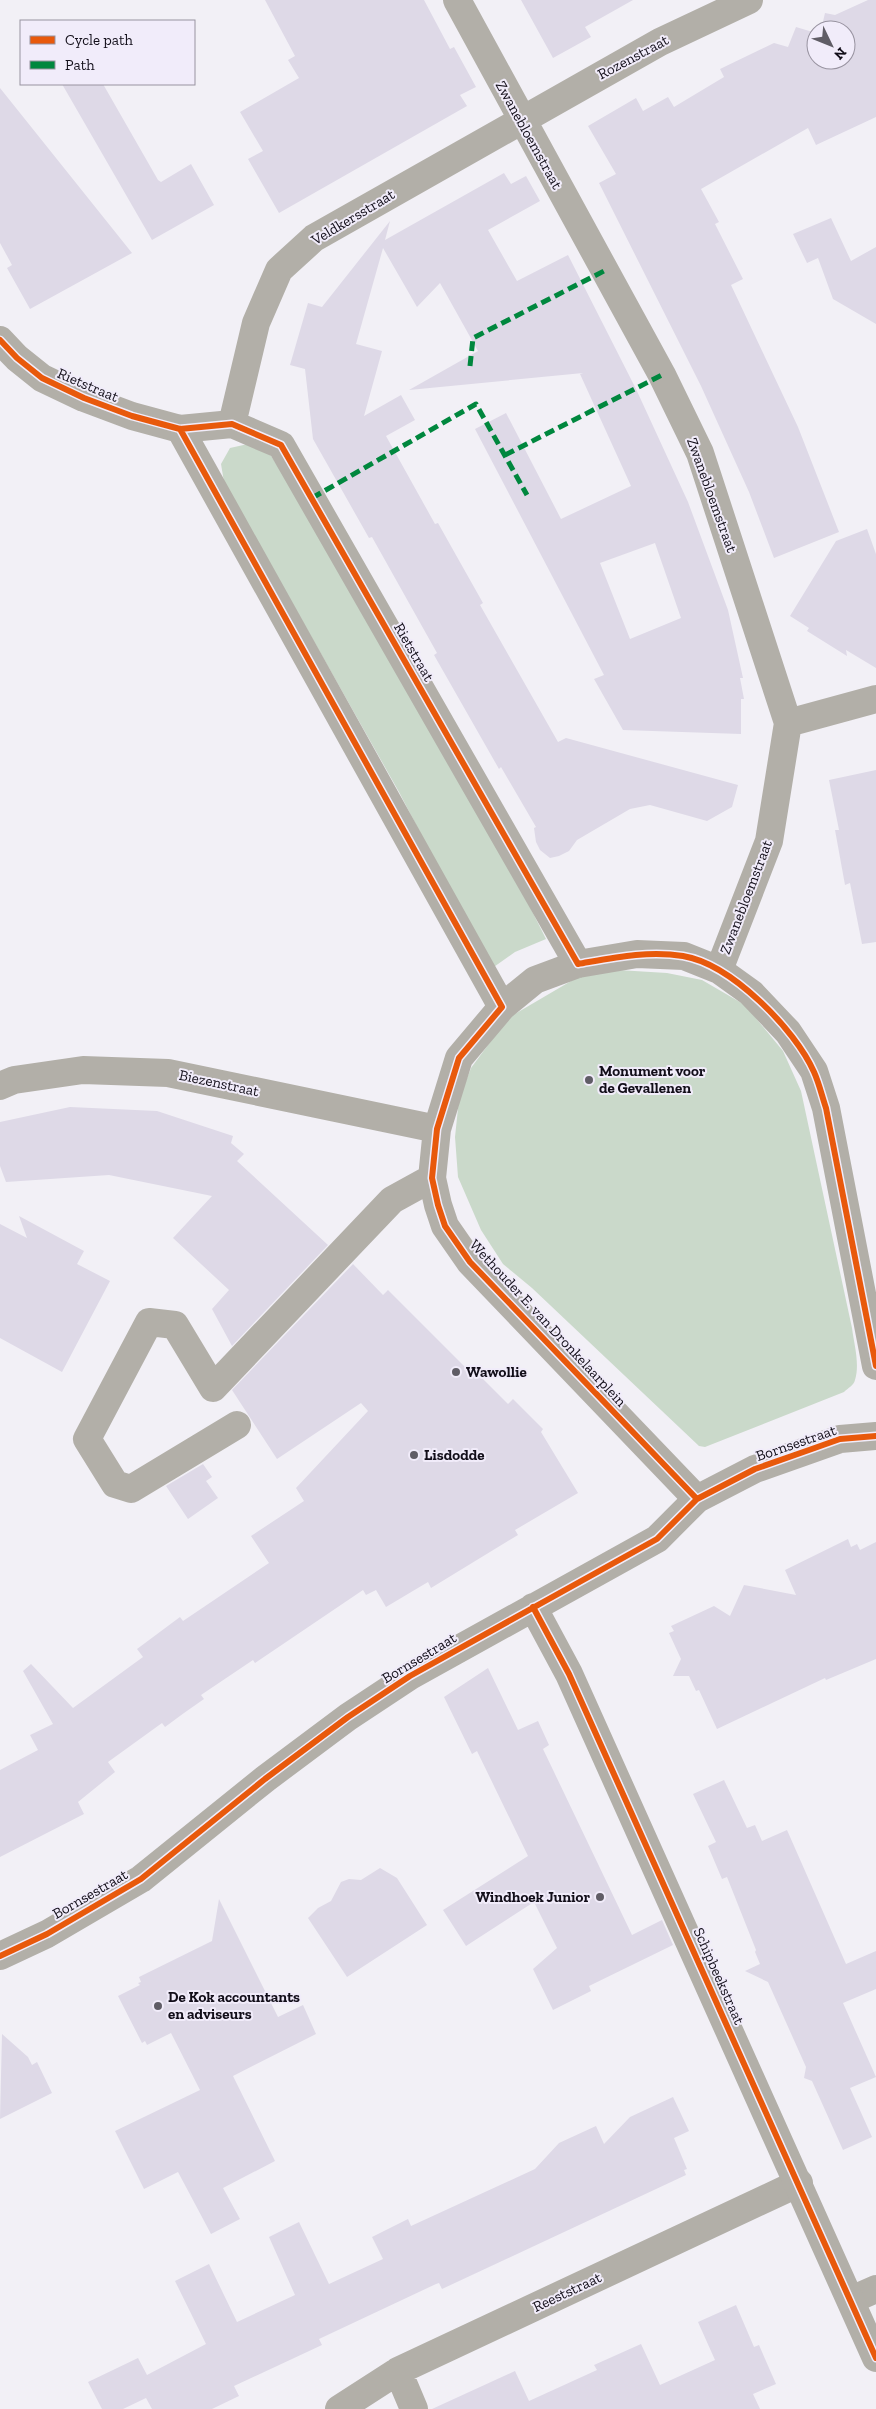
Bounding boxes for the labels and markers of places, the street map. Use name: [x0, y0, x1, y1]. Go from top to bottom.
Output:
place label: Monument voor de Gevallenen: [599, 1062, 706, 1097]
marker: Monument voor de Gevallenen: [583, 1074, 595, 1086]
place label: Wawollie: [466, 1363, 527, 1381]
marker: Wawollie: [450, 1366, 462, 1378]
place label: Lisdodde: [424, 1446, 484, 1464]
marker: Lisdodde: [408, 1449, 420, 1461]
place label: Windhoek Junior: [475, 1888, 590, 1906]
marker: Windhoek Junior: [594, 1891, 606, 1903]
place label: De Kok accountants en adviseurs: [168, 1988, 300, 2023]
marker: De Kok accountants en adviseurs: [152, 2000, 164, 2012]

